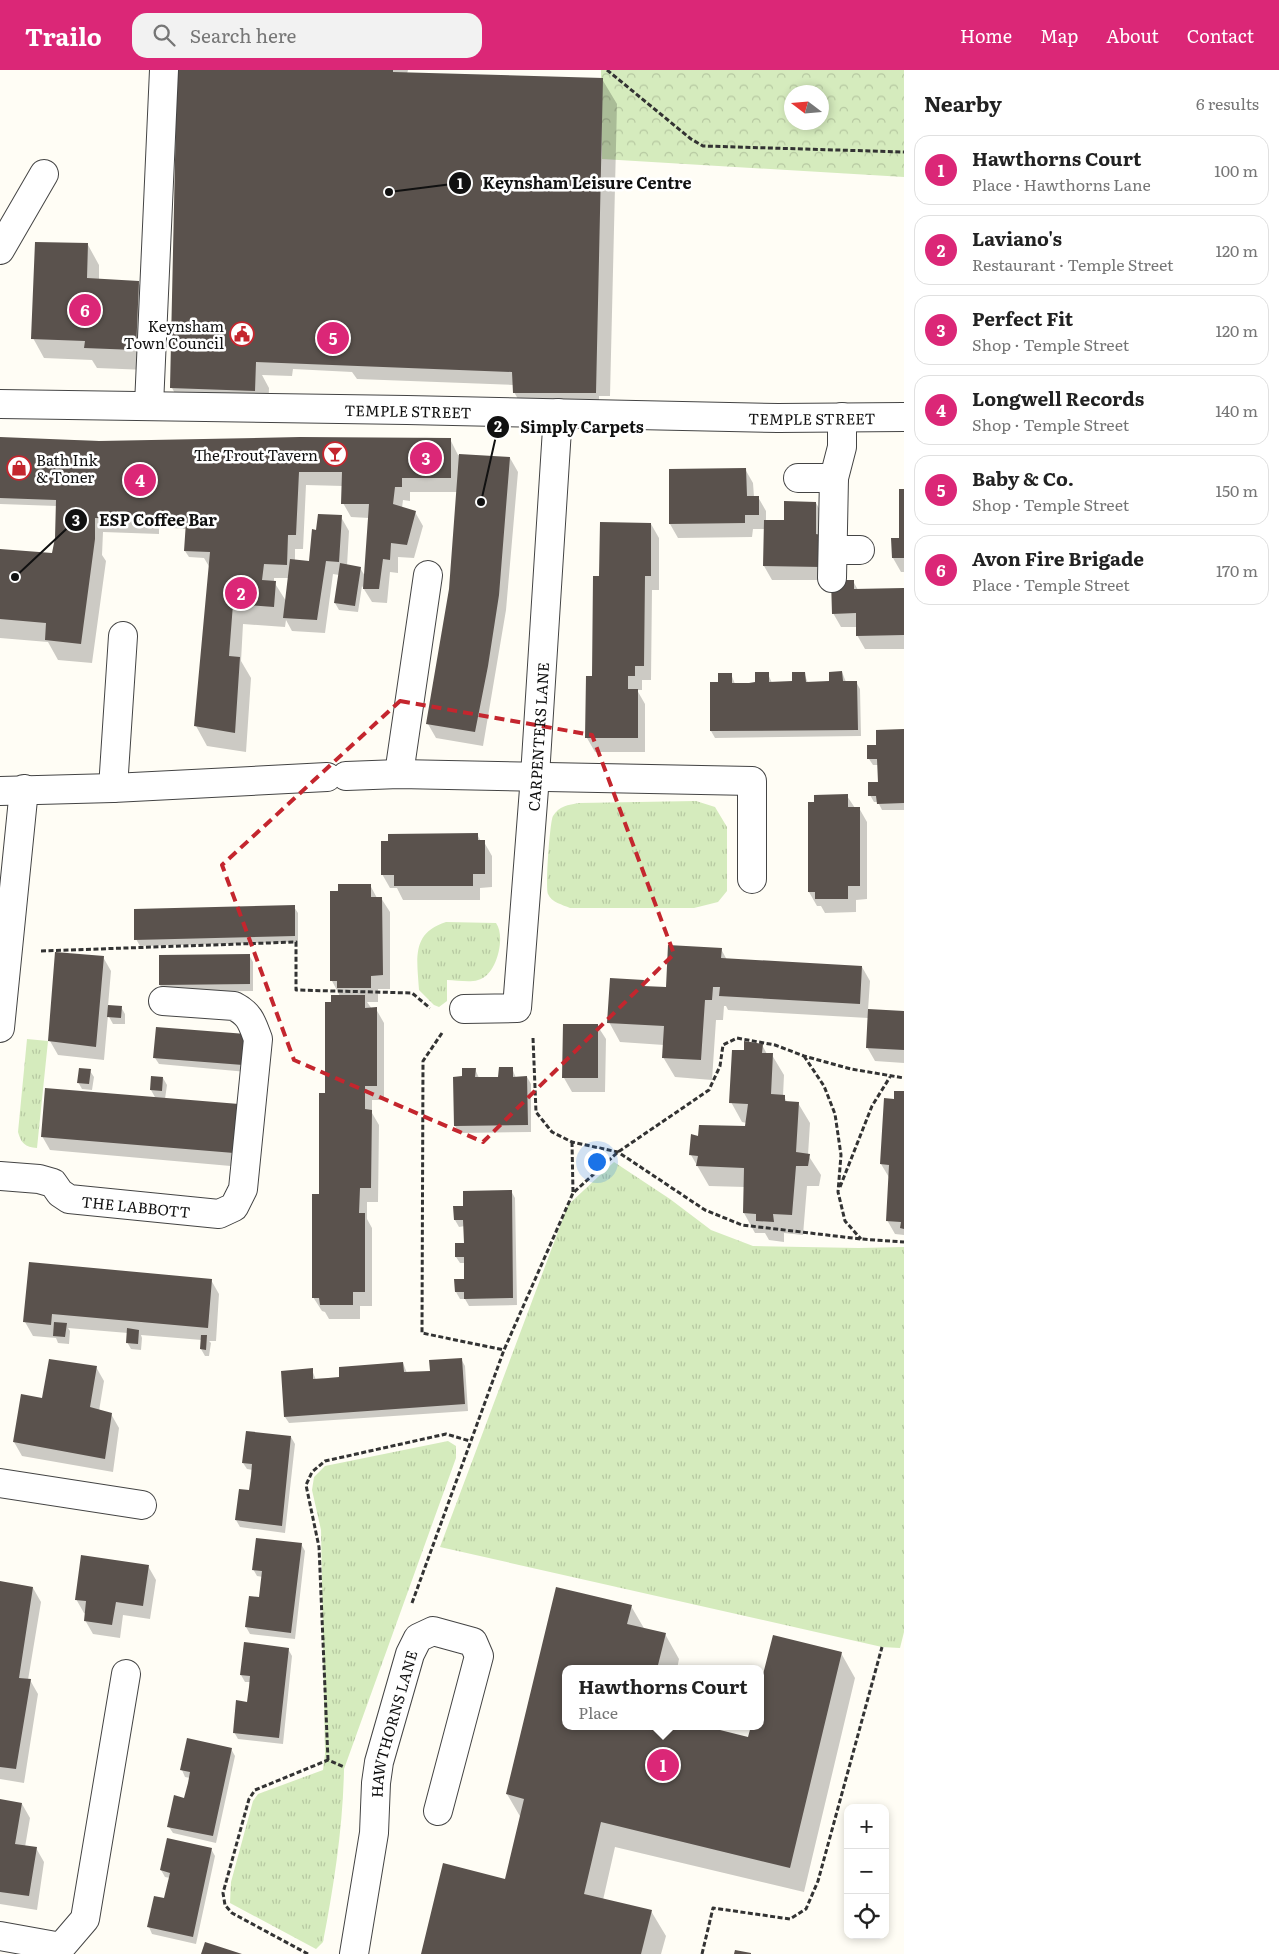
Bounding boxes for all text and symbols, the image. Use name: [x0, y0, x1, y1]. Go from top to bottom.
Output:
search box: [132, 13, 482, 58]
text: Trailo: [25, 18, 102, 53]
icon: search: [150, 21, 178, 49]
text: Search here: [190, 21, 296, 49]
text: Home: [960, 22, 1012, 49]
text: Map: [1040, 22, 1078, 49]
text: About: [1106, 22, 1159, 49]
text: Contact: [1187, 22, 1254, 49]
north arrow: [784, 85, 829, 130]
text: Nearby: [924, 87, 1002, 118]
text: 6 results: [1196, 91, 1259, 115]
text: Hawthorns Court: [972, 144, 1141, 172]
text: 1: [938, 158, 944, 182]
text: 100 m: [1214, 158, 1258, 182]
callout: Keynsham Leisure Centre: [448, 168, 702, 199]
text: Keynsham Leisure Centre: [483, 170, 691, 194]
text: 1: [457, 171, 463, 194]
text: Place · Hawthorns Lane: [972, 172, 1151, 196]
text: Laviano's: [972, 224, 1062, 252]
text: 2: [937, 238, 945, 262]
text: 120 m: [1215, 238, 1258, 262]
text: Restaurant · Temple Street: [972, 252, 1174, 276]
pin: 6: [69, 291, 101, 329]
text: Perfect Fit: [972, 304, 1073, 332]
place label: Keynsham Town Council: [123, 314, 224, 354]
text: 3: [937, 318, 945, 342]
text: 120 m: [1215, 318, 1258, 342]
pin: 5: [317, 319, 349, 357]
public building icon: Keynsham Town Council: [229, 321, 255, 347]
text: Shop · Temple Street: [972, 332, 1129, 356]
text: Longwell Records: [972, 384, 1144, 412]
street label: TEMPLE STREET: [344, 398, 472, 423]
text: 4: [936, 398, 946, 422]
text: 140 m: [1215, 398, 1258, 422]
street label: TEMPLE STREET: [748, 406, 876, 430]
callout: Simply Carpets: [485, 412, 654, 443]
text: Shop · Temple Street: [972, 412, 1129, 436]
text: 2: [494, 414, 502, 437]
text: Simply Carpets: [520, 414, 644, 438]
pin: 3: [410, 439, 442, 477]
bar icon: The Trout Tavern: [322, 441, 348, 467]
place label: The Trout Tavern: [194, 443, 318, 466]
place label: Bath Ink & Toner: [36, 448, 99, 488]
shop icon: Bath Ink & Toner: [6, 455, 32, 481]
pin: 4: [124, 461, 156, 499]
text: Baby & Co.: [972, 464, 1074, 492]
text: 5: [937, 478, 945, 502]
text: 150 m: [1215, 478, 1258, 502]
text: Shop · Temple Street: [972, 492, 1129, 516]
callout: ESP Coffee Bar: [64, 505, 227, 536]
text: ESP Coffee Bar: [99, 507, 217, 531]
text: 3: [72, 508, 80, 531]
text: Avon Fire Brigade: [972, 544, 1144, 572]
text: 6: [936, 558, 946, 582]
text: 170 m: [1216, 558, 1258, 582]
text: Place · Temple Street: [972, 572, 1130, 596]
pin: 2: [225, 574, 257, 612]
street label: CARPENTERS LANE: [521, 662, 554, 812]
your location: [584, 1149, 610, 1175]
street label: THE LABBOTT: [80, 1189, 192, 1223]
street label: HAWTHORNS LANE: [364, 1647, 422, 1798]
popup: [562, 1665, 764, 1730]
text: Hawthorns Court: [578, 1672, 748, 1700]
text: Place: [578, 1700, 618, 1724]
pin: 1: [647, 1746, 679, 1784]
map controls: [844, 1804, 889, 1939]
button: +: [844, 1804, 889, 1849]
button: −: [844, 1849, 889, 1894]
button: locate: [844, 1894, 889, 1939]

